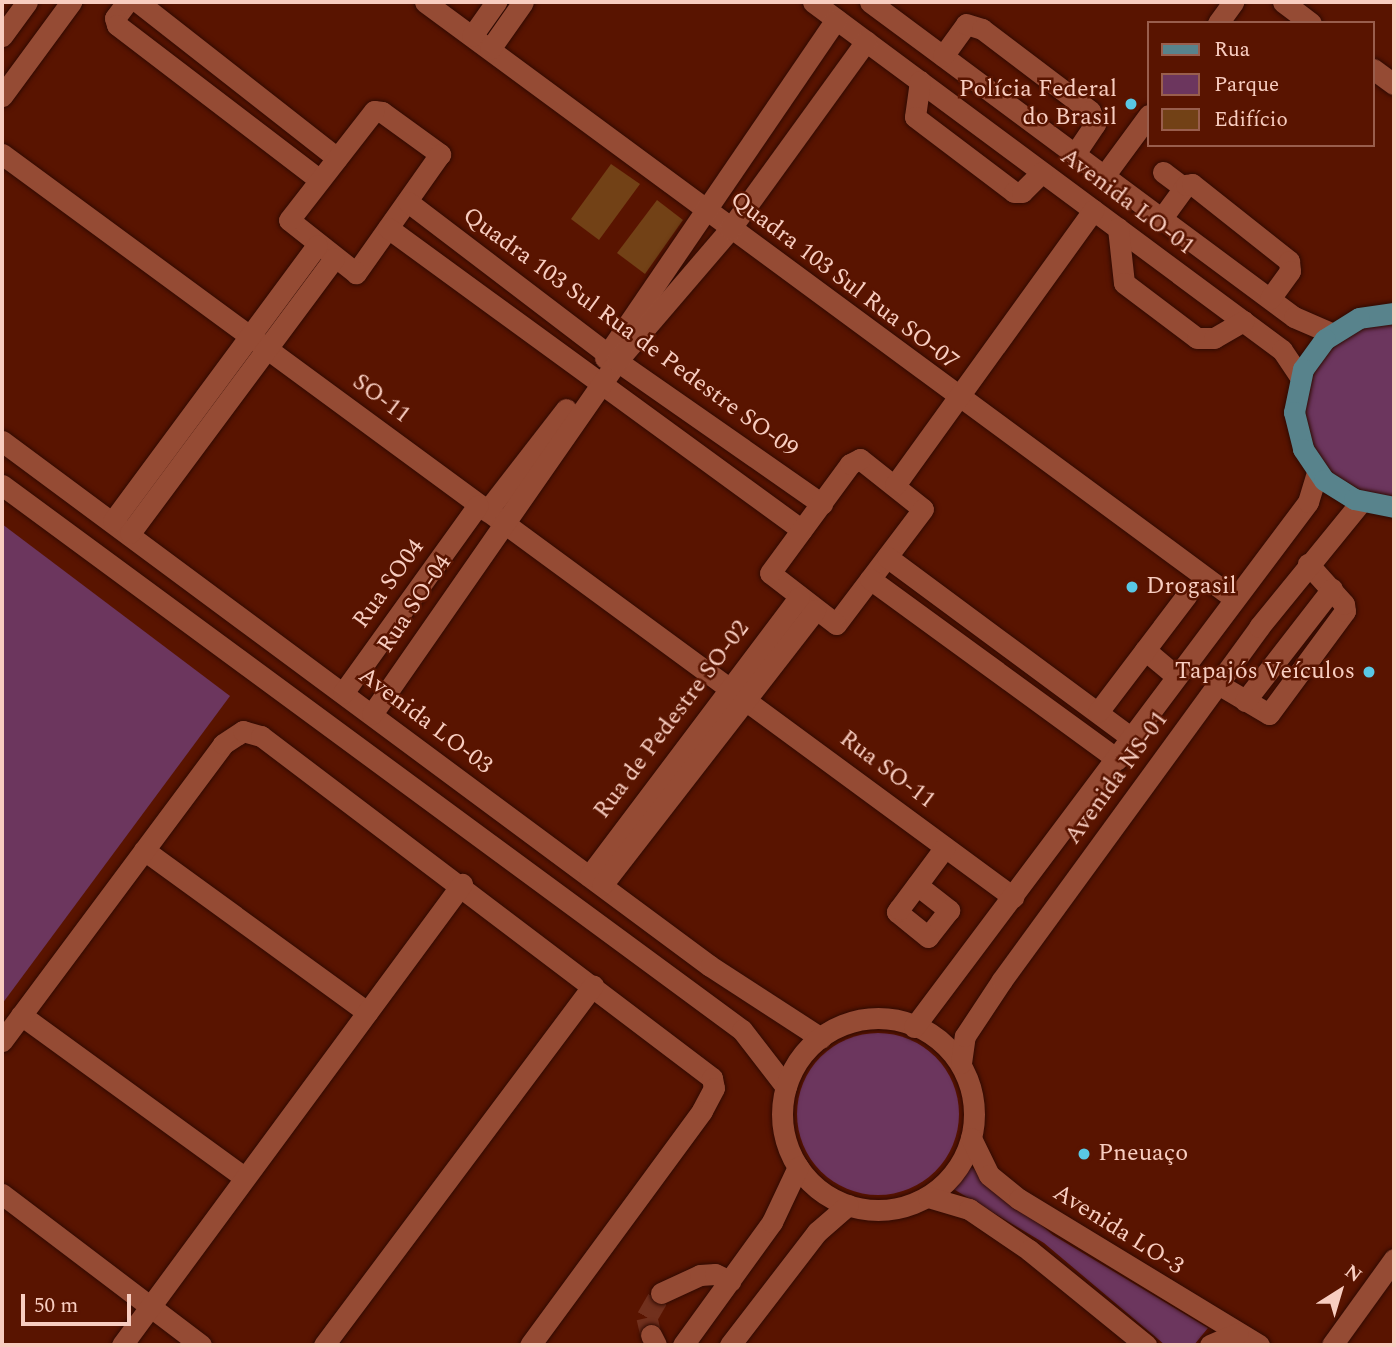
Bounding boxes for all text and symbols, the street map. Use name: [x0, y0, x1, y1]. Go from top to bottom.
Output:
legend: [1148, 21, 1375, 147]
text: Rua: [1214, 34, 1250, 66]
text: Parque: [1214, 69, 1279, 101]
place label: Polícia Federal do Brasil: [959, 76, 1117, 132]
marker: Polícia Federal do Brasil: [1123, 96, 1139, 112]
text: Edifício: [1214, 104, 1288, 136]
street label: Avenida LO-01: [1054, 142, 1200, 262]
street label: Quadra 103 Sul Rua SO-07: [724, 186, 964, 376]
street label: Quadra 103 Sul Rua de Pedestre SO-09: [457, 202, 803, 464]
street label: SO-11: [346, 368, 416, 430]
street label: Rua SO04: [347, 534, 431, 634]
street label: Rua SO-04: [372, 549, 458, 659]
place label: Drogasil: [1146, 573, 1237, 601]
marker: Drogasil: [1124, 579, 1140, 595]
street label: Rua de Pedestre SO-02: [588, 615, 756, 825]
place label: Tapajós Veículos: [1175, 658, 1355, 686]
street label: Avenida LO-03: [352, 661, 498, 781]
marker: Tapajós Veículos: [1361, 664, 1377, 680]
street label: Avenida NS-01: [1059, 706, 1175, 850]
street label: Rua SO-11: [834, 725, 940, 815]
place label: Pneuaço: [1098, 1140, 1188, 1168]
marker: Pneuaço: [1076, 1146, 1092, 1162]
street label: Avenida LO-3: [1048, 1179, 1188, 1281]
north arrow: [1305, 1256, 1375, 1326]
text: N: [1338, 1258, 1368, 1290]
scale bar: [24, 1280, 135, 1324]
text: 50 m: [34, 1290, 78, 1322]

